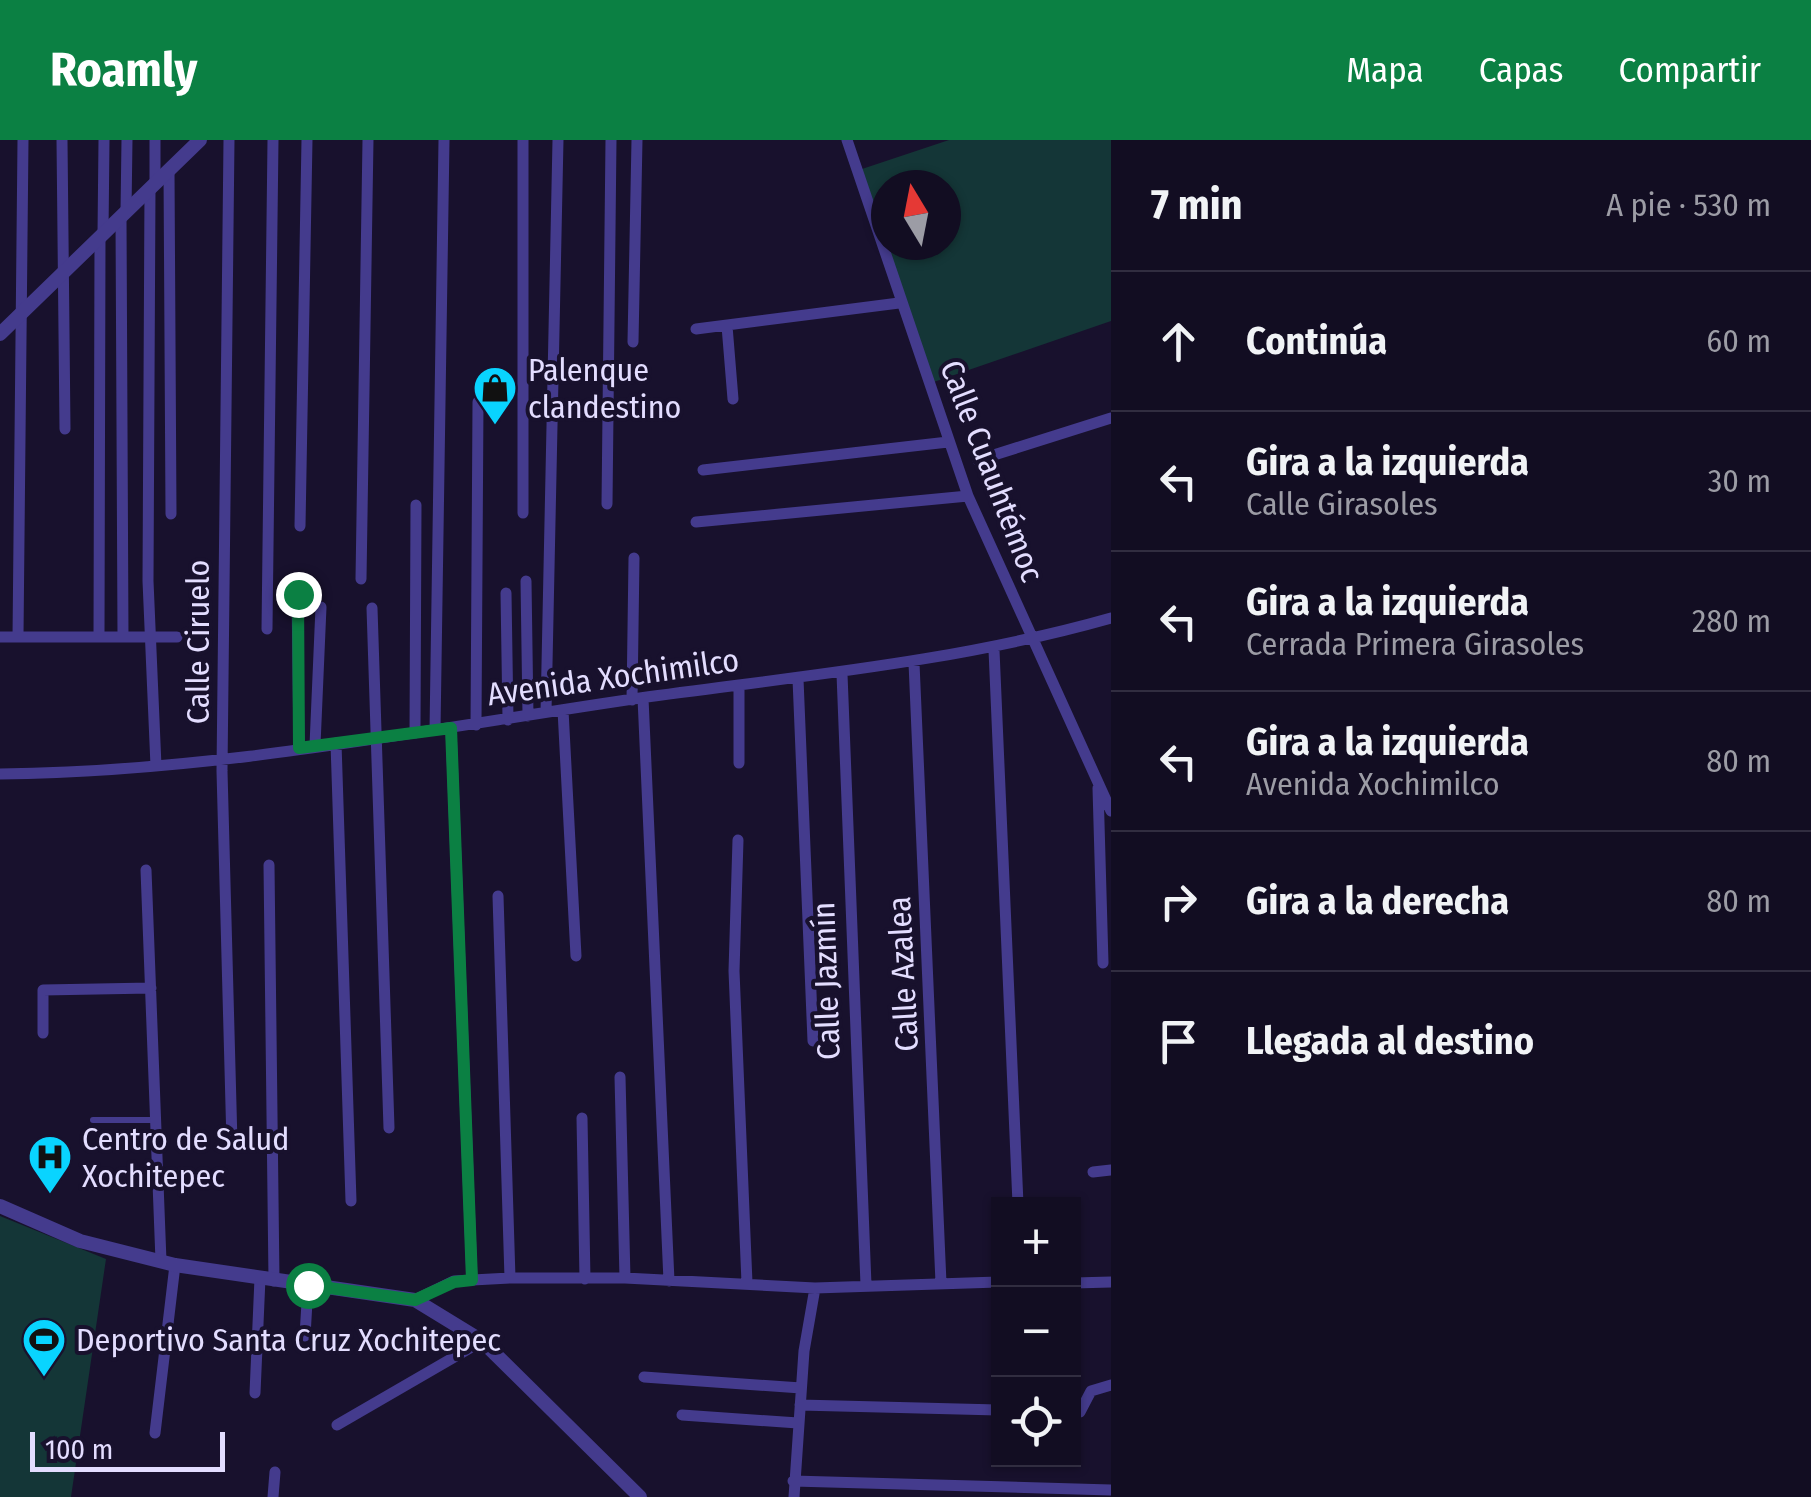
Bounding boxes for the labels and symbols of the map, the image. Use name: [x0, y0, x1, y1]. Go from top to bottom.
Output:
north arrow: [871, 170, 961, 260]
place label: Palenque clandestino: [528, 351, 681, 426]
street label: Calle Cuauhtémoc: [932, 355, 1052, 587]
shop icon: Palenque clandestino: [472, 365, 518, 426]
street label: Calle Ciruelo: [179, 560, 217, 724]
route end: [276, 572, 322, 618]
street label: Avenida Xochimilco: [485, 641, 741, 713]
street label: Calle Azalea: [880, 895, 926, 1053]
street label: Calle Jazmín: [804, 901, 848, 1061]
place label: Centro de Salud Xochitepec: [82, 1120, 289, 1195]
hospital icon: Centro de Salud Xochitepec: [27, 1134, 73, 1195]
route start: [286, 1263, 332, 1309]
sports icon: Deportivo Santa Cruz Xochitepec: [21, 1317, 67, 1378]
place label: Deportivo Santa Cruz Xochitepec: [76, 1321, 501, 1359]
scale bar: [30, 1427, 225, 1472]

